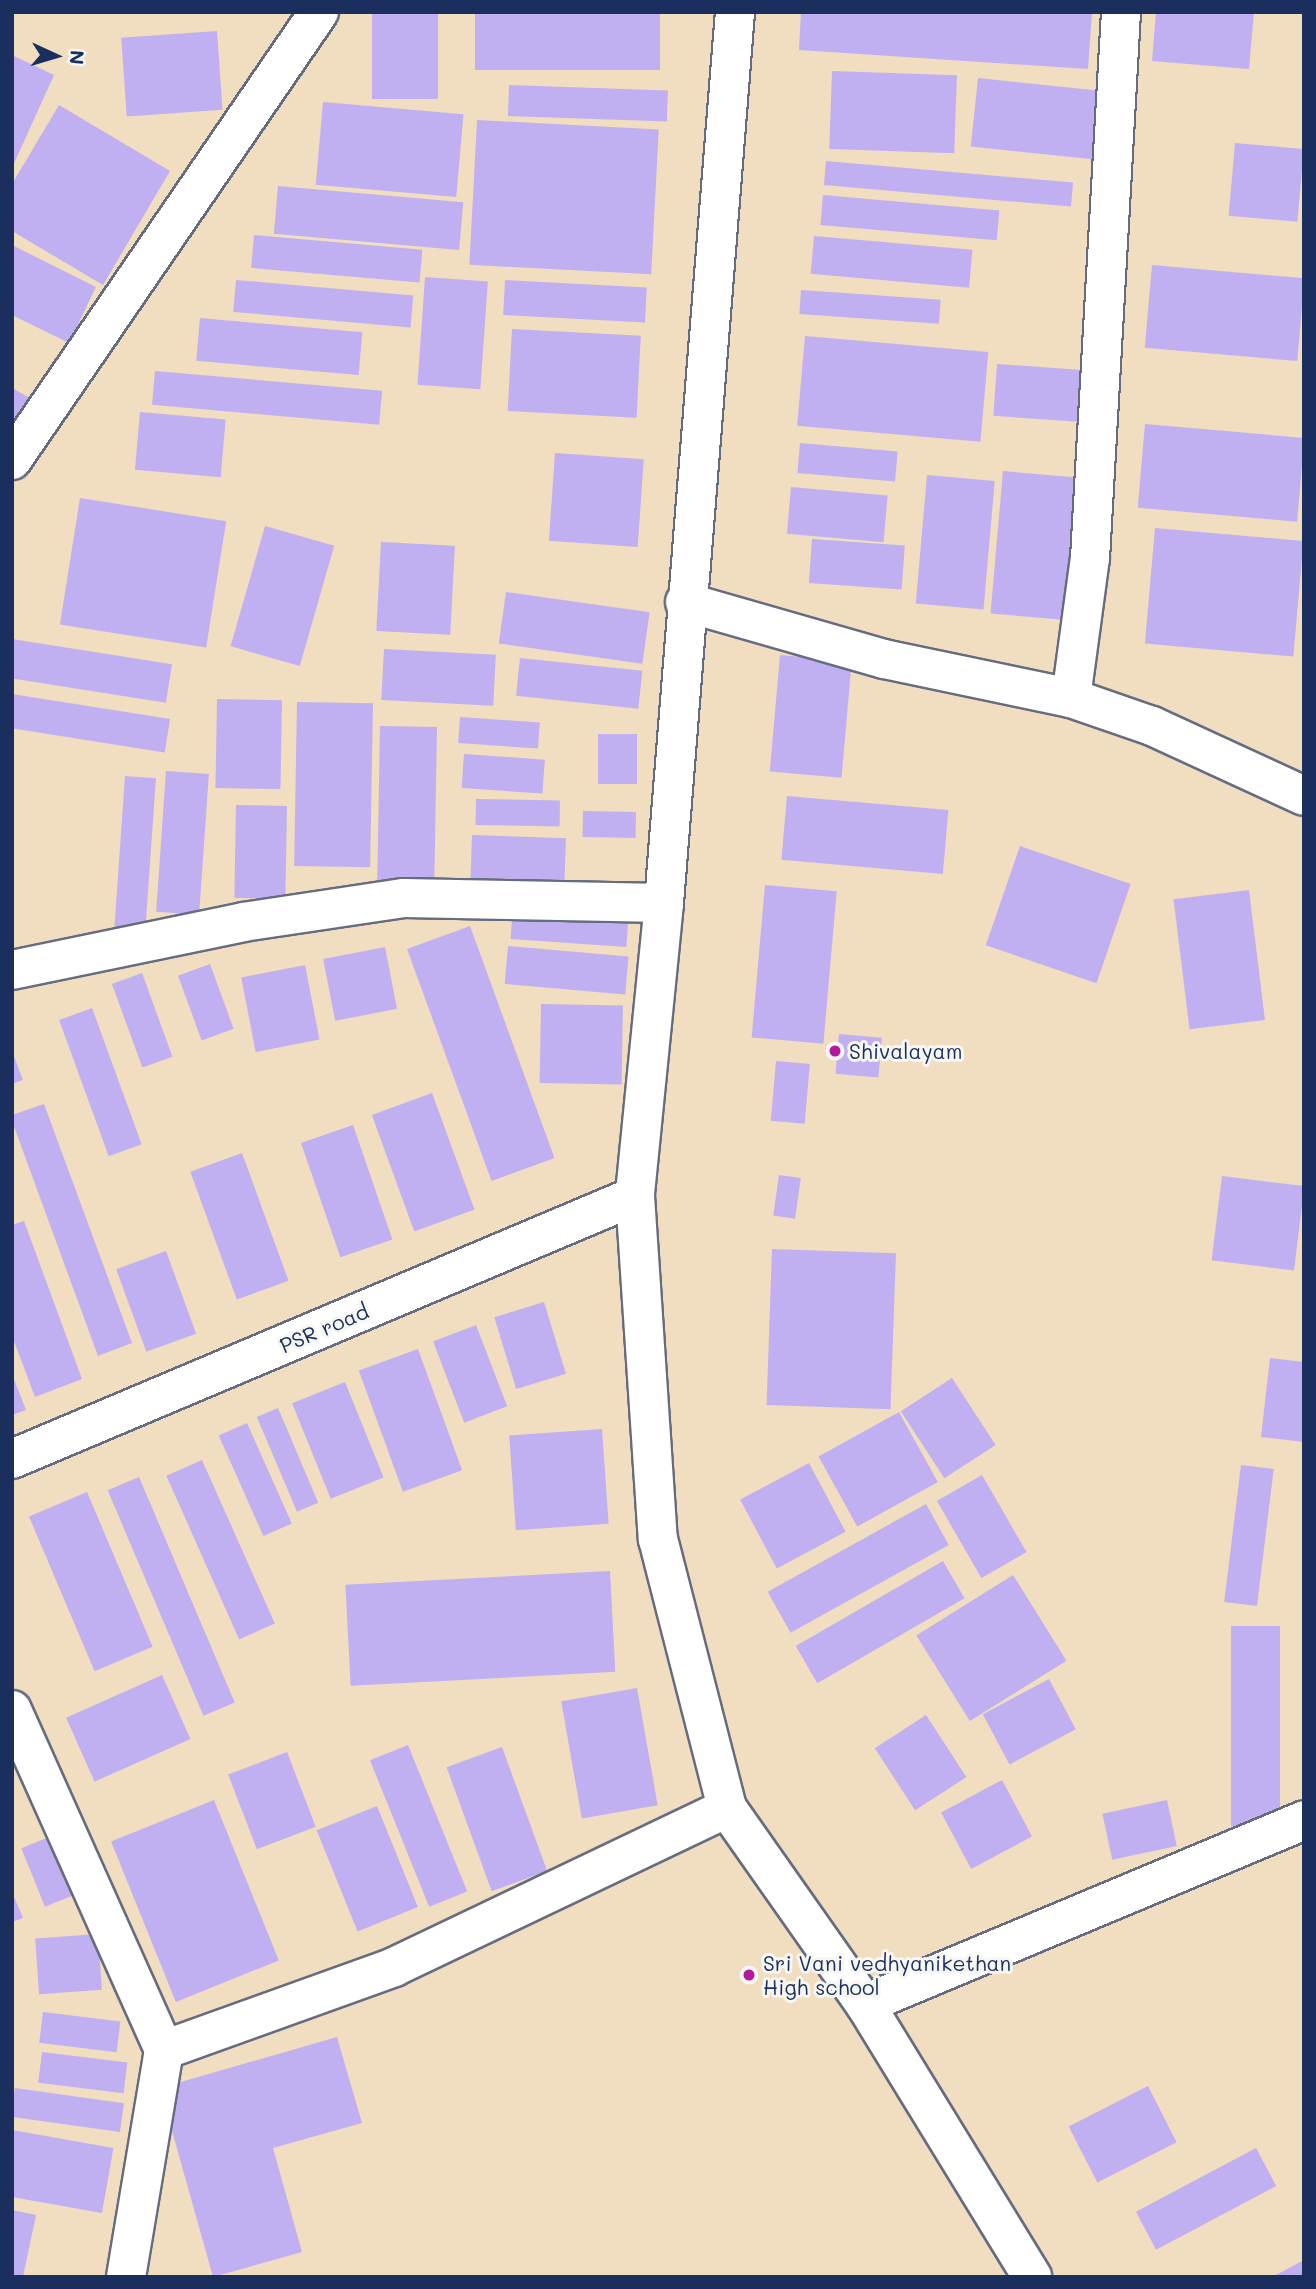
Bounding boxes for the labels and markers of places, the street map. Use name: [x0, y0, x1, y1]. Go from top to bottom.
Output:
place label: Shivalayam: [849, 1038, 962, 1064]
marker: Shivalayam: [827, 1043, 843, 1059]
place label: Sri Vani vedhyanikethan High school: [763, 1950, 1011, 2000]
marker: Sri Vani vedhyanikethan High school: [741, 1967, 757, 1983]

